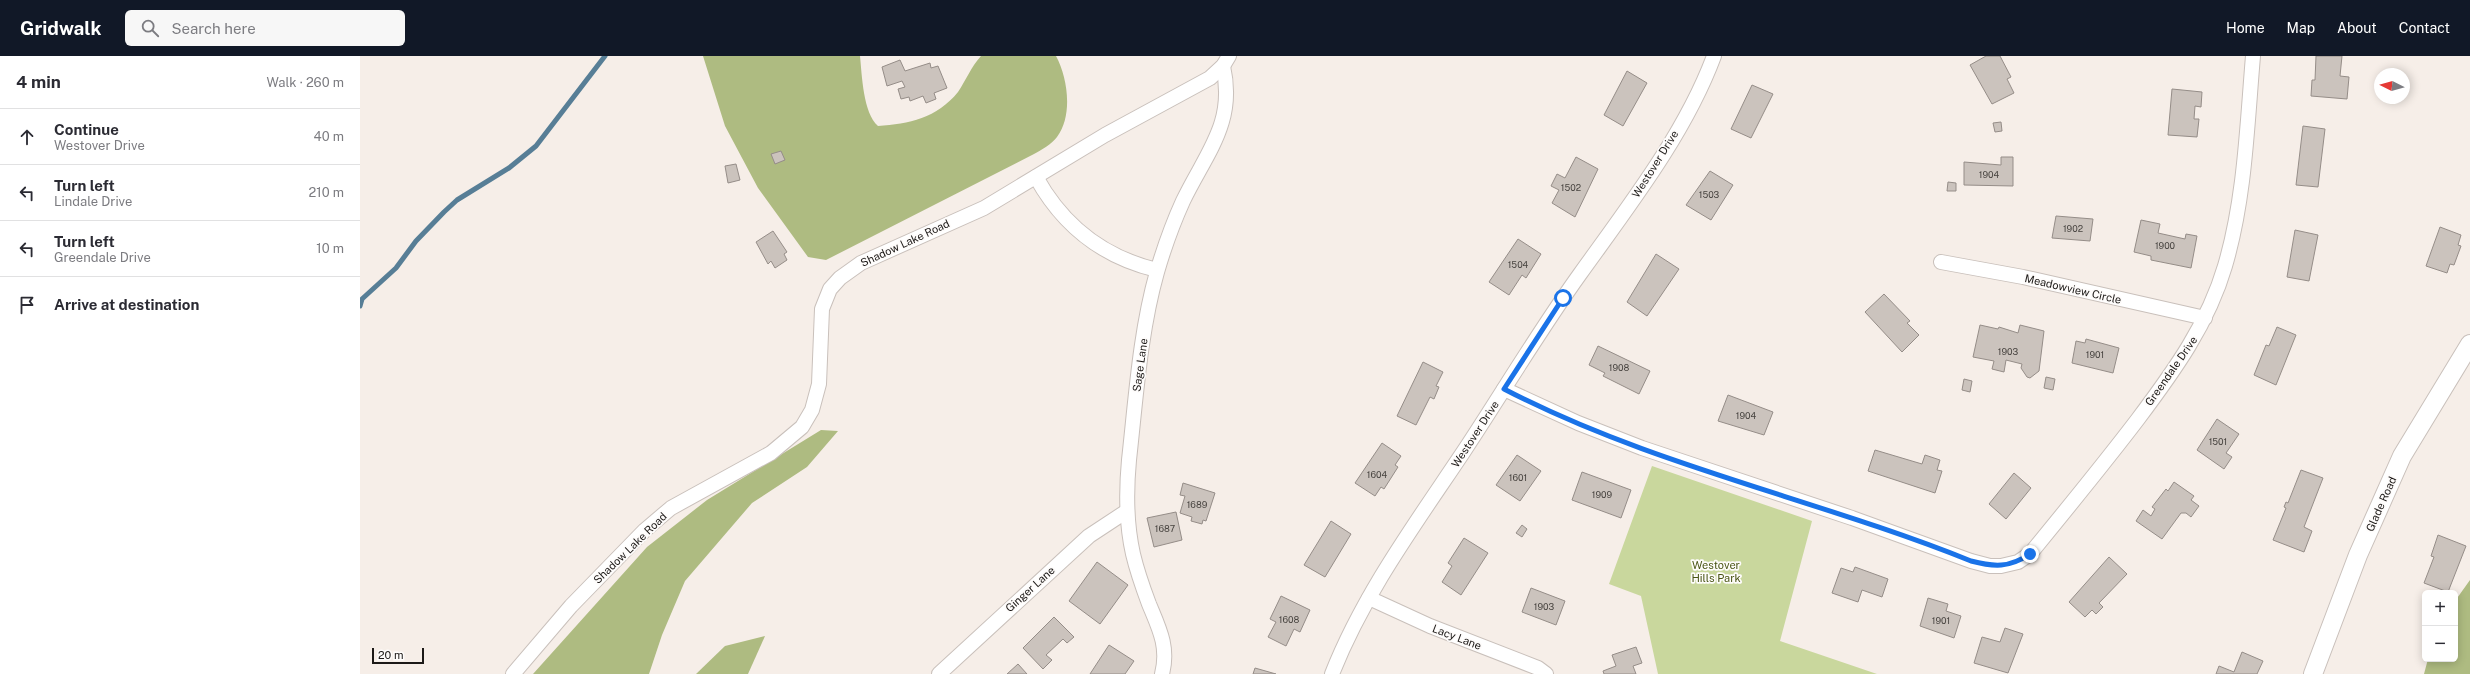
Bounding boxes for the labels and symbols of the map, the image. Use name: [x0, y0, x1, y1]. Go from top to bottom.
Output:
north arrow: [2374, 68, 2410, 104]
street label: Westover Drive: [1630, 128, 1680, 200]
house number: 1904: [1979, 169, 2000, 180]
house number: 1502: [1561, 182, 1581, 193]
house number: 1503: [1699, 189, 1720, 200]
street label: Shadow Lake Road: [859, 217, 951, 269]
house number: 1902: [2063, 223, 2083, 234]
house number: 1900: [2155, 240, 2176, 251]
house number: 1504: [1508, 259, 1529, 270]
street label: Meadowview Circle: [2024, 272, 2122, 306]
route start: [1554, 289, 1572, 307]
street label: Greendale Drive: [2143, 334, 2199, 408]
street label: Sage Lane: [1130, 338, 1150, 392]
house number: 1903: [1998, 346, 2019, 357]
house number: 1901: [2086, 349, 2104, 360]
house number: 1908: [1609, 362, 1629, 373]
street label: Westover Drive: [1449, 399, 1501, 469]
house number: 1904: [1736, 410, 1757, 421]
house number: 1501: [2209, 436, 2227, 447]
house number: 1604: [1367, 469, 1388, 480]
house number: 1601: [1509, 472, 1527, 483]
street label: Glade Road: [2364, 475, 2398, 533]
house number: 1909: [1592, 489, 1613, 500]
house number: 1689: [1187, 499, 1208, 510]
street label: Shadow Lake Road: [591, 510, 669, 586]
house number: 1687: [1155, 523, 1175, 534]
route end: [2021, 545, 2039, 563]
park label: Westover Hills Park: [1691, 559, 1741, 584]
street label: Ginger Lane: [1003, 564, 1057, 614]
house number: 1903: [1534, 601, 1555, 612]
house number: 1608: [1279, 614, 1299, 625]
house number: 1901: [1932, 615, 1950, 626]
street label: Lacy Lane: [1431, 622, 1483, 652]
scale bar: [372, 646, 424, 665]

